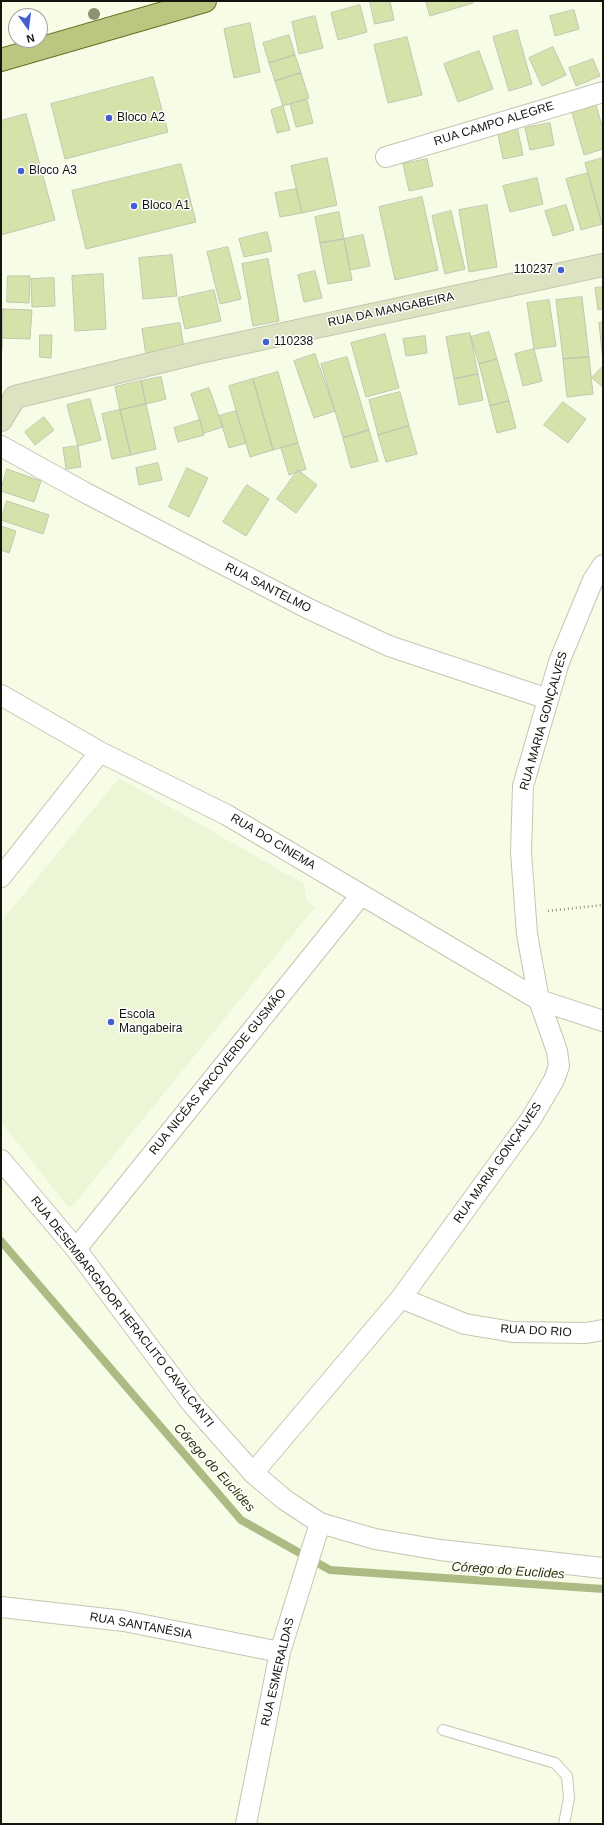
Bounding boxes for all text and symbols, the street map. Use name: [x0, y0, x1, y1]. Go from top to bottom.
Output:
north arrow: [8, 8, 48, 48]
text: N: [25, 32, 36, 45]
street label: RUA CAMPO ALEGRE: [432, 99, 556, 149]
place label: Bloco A2: [117, 111, 165, 125]
marker: Bloco A2: [104, 113, 114, 123]
place label: Bloco A3: [29, 164, 77, 178]
marker: Bloco A3: [16, 166, 26, 176]
place label: Bloco A1: [142, 199, 190, 213]
marker: Bloco A1: [129, 201, 139, 211]
place label: 110237: [514, 263, 553, 277]
marker: 110237: [556, 265, 566, 275]
street label: RUA DA MANGABEIRA: [327, 290, 455, 330]
place label: 110238: [274, 335, 313, 349]
marker: 110238: [261, 337, 271, 347]
street label: RUA SANTELMO: [223, 560, 313, 616]
street label: RUA MARIA GONÇALVES: [517, 650, 571, 792]
street label: RUA DO CINEMA: [228, 811, 318, 873]
street label: RUA NICÉAS ARCOVERDE GUSMÃO: [147, 986, 289, 1158]
place label: Escola Mangabeira: [119, 1008, 182, 1036]
marker: Escola Mangabeira: [106, 1017, 116, 1027]
street label: RUA MARIA GONÇALVES: [451, 1100, 545, 1226]
street label: RUA DESEMBARGADOR HERACLITO CAVALCANTI: [27, 1194, 217, 1430]
street label: RUA DO RIO: [500, 1322, 572, 1340]
water label: Córego do Euclides: [170, 1421, 258, 1515]
water label: Córego do Euclides: [451, 1559, 565, 1583]
street label: RUA SANTANÉSIA: [89, 1610, 193, 1642]
street label: RUA ESMERALDAS: [259, 1616, 297, 1728]

